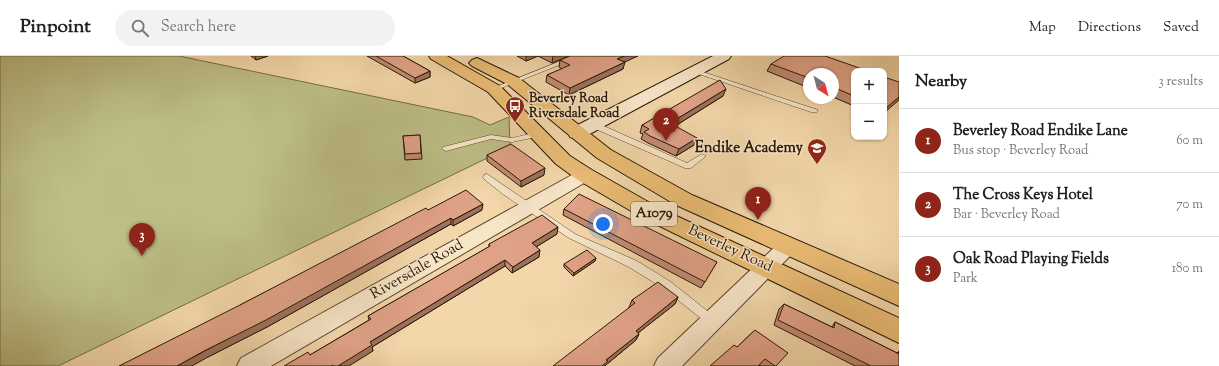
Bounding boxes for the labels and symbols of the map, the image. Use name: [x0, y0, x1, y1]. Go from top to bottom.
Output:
north arrow: [803, 68, 839, 104]
place label: Beverley Road Riversdale Road: [529, 90, 620, 123]
bus stop icon: Beverley Road Riversdale Road: [504, 95, 526, 123]
pin: 2: [653, 108, 679, 141]
school or university icon: Endike Academy: [806, 137, 828, 165]
place label: Endike Academy: [695, 138, 804, 159]
pin: 1: [745, 187, 771, 220]
road number: A1079: [631, 202, 677, 226]
your location: [593, 214, 613, 234]
street label: Beverley Road: [684, 220, 776, 278]
pin: 3: [129, 223, 155, 256]
street label: Riversdale Road: [367, 235, 468, 305]

